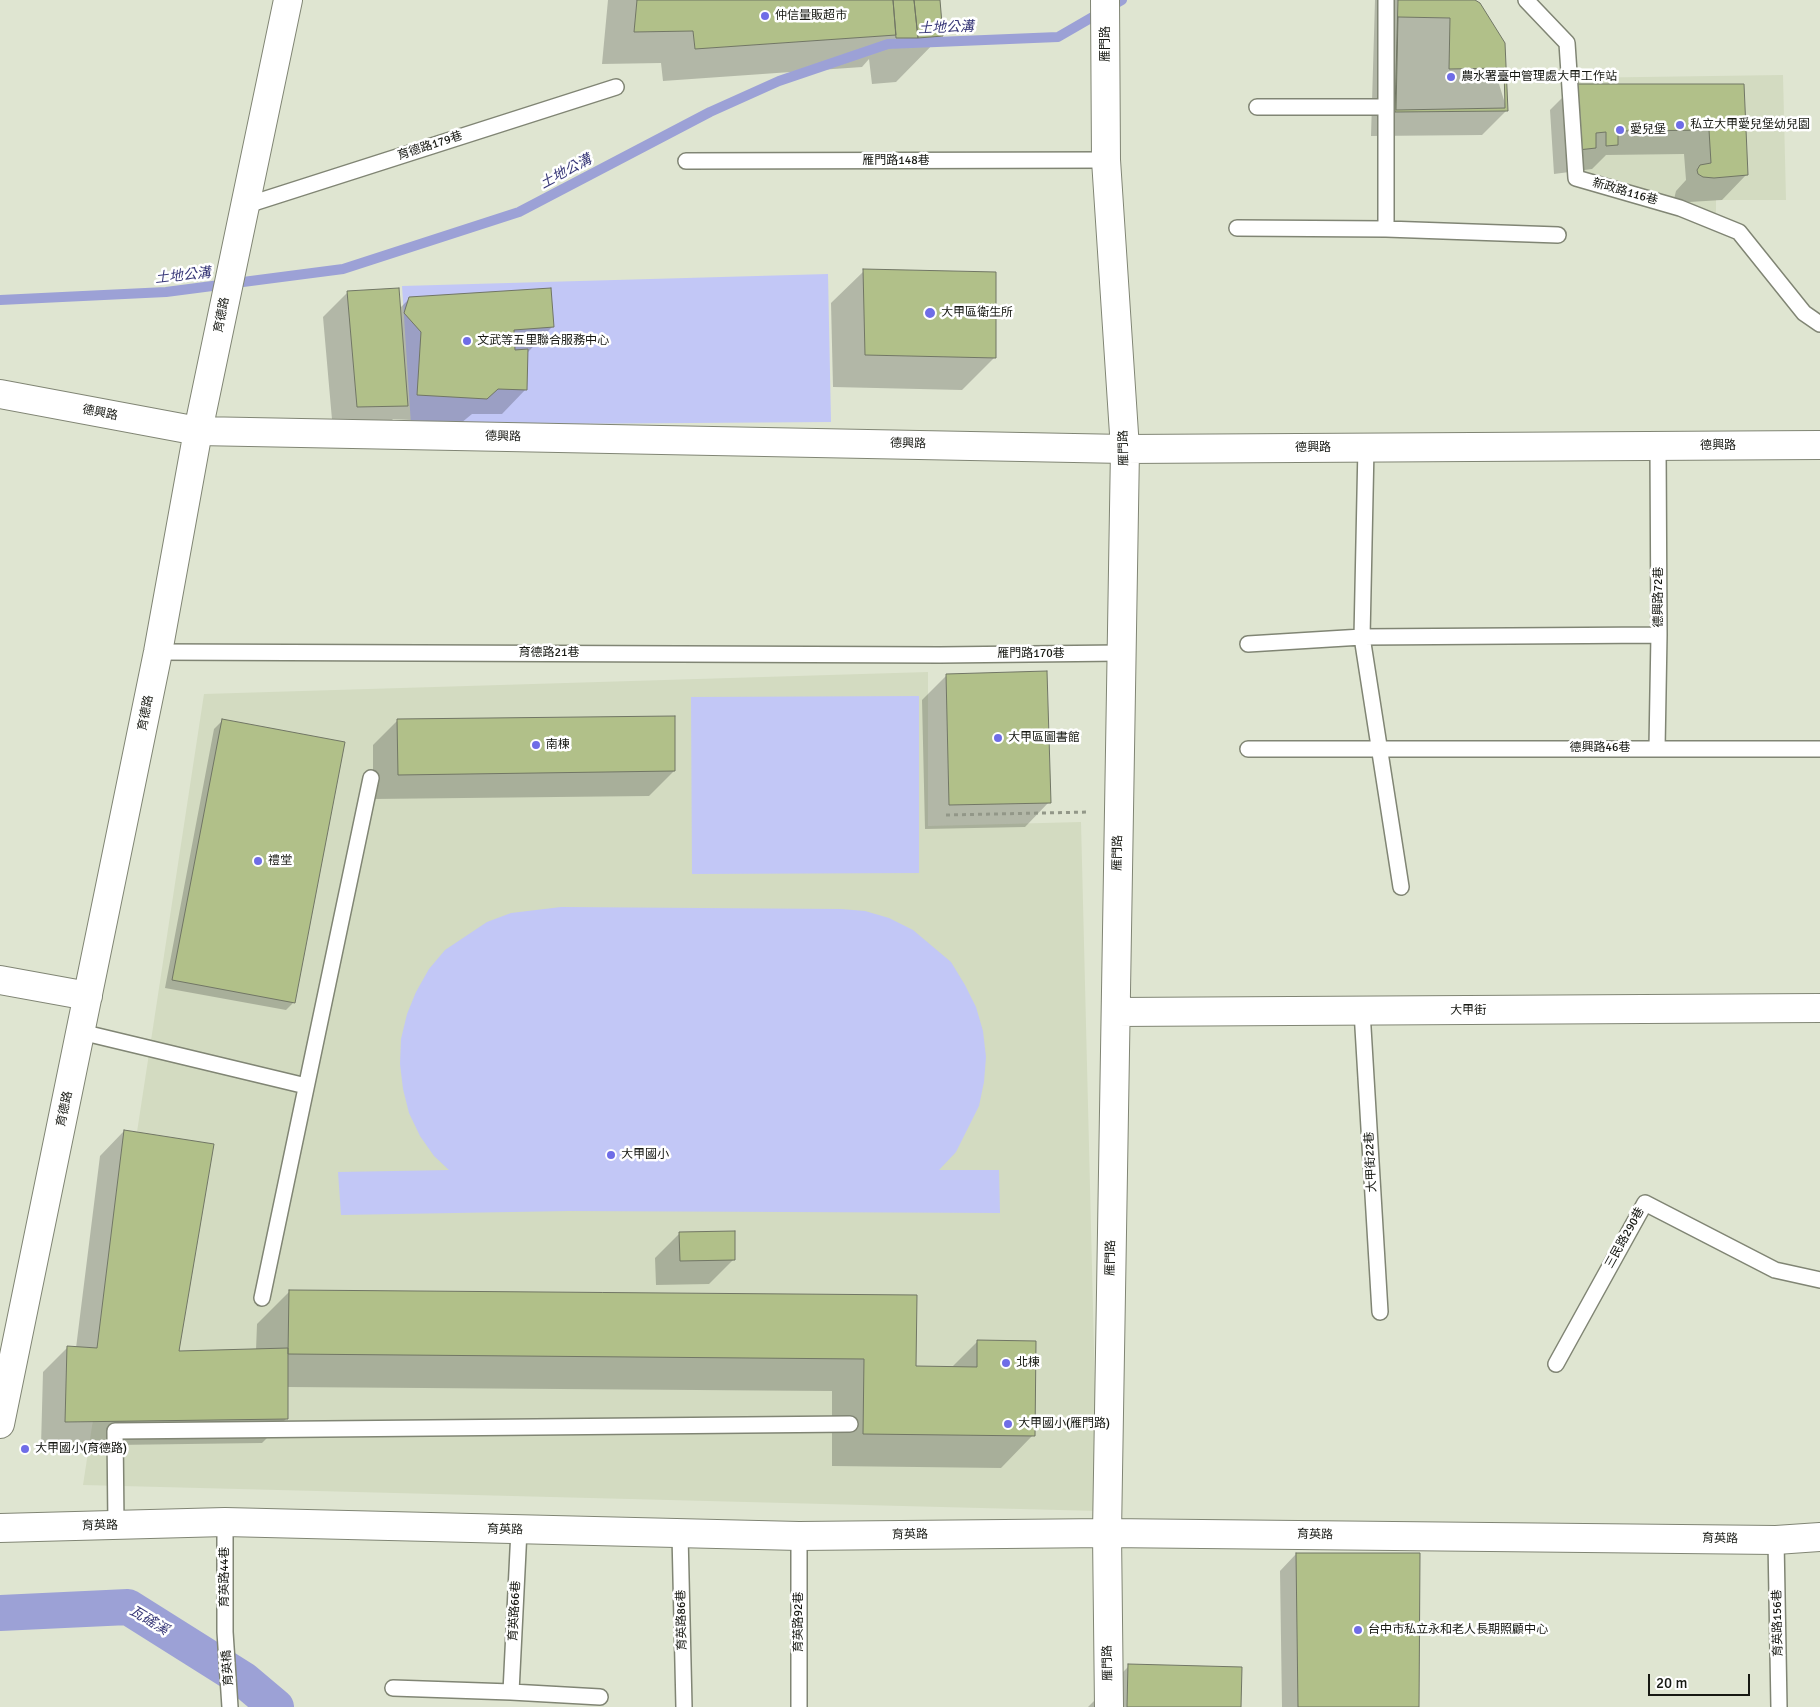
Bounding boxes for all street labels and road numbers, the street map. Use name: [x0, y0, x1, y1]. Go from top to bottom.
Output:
street label: 雁門路: [1099, 26, 1113, 62]
street label: 育德路179巷: [396, 129, 464, 163]
street label: 雁門路148巷: [862, 154, 930, 168]
street label: 新政路116巷: [1591, 176, 1659, 208]
street label: 育德路: [211, 296, 233, 334]
street label: 德興路: [81, 402, 119, 424]
street label: 德興路: [485, 429, 521, 445]
street label: 雁門路: [1116, 430, 1132, 466]
street label: 德興路: [890, 436, 926, 452]
street label: 德興路: [1700, 439, 1736, 453]
street label: 德興路: [1295, 441, 1331, 455]
street label: 德興路72巷: [1652, 567, 1666, 627]
street label: 育德路21巷: [519, 646, 579, 660]
street label: 雁門路170巷: [997, 647, 1065, 661]
street label: 育德路: [135, 694, 157, 732]
street label: 德興路46巷: [1570, 741, 1630, 755]
street label: 雁門路: [1110, 835, 1126, 871]
street label: 大甲街: [1450, 1004, 1486, 1018]
street label: 育德路: [54, 1090, 76, 1128]
street label: 大甲街22巷: [1362, 1131, 1380, 1193]
street label: 三民路290巷: [1602, 1205, 1648, 1271]
street label: 雁門路: [1103, 1240, 1119, 1276]
street label: 育英路: [82, 1518, 118, 1534]
street label: 育英路: [487, 1522, 523, 1538]
street label: 育英路: [892, 1527, 928, 1543]
street label: 育英路: [1297, 1527, 1333, 1543]
street label: 育英路: [1702, 1531, 1738, 1547]
street label: 育英路44巷: [218, 1547, 232, 1607]
street label: 育英路66巷: [506, 1580, 524, 1642]
street label: 育英路86巷: [674, 1589, 690, 1651]
street label: 育英路156巷: [1770, 1589, 1786, 1657]
street label: 育英路92巷: [792, 1592, 806, 1652]
street label: 雁門路: [1100, 1645, 1116, 1681]
street label: 育英橋: [220, 1650, 236, 1686]

